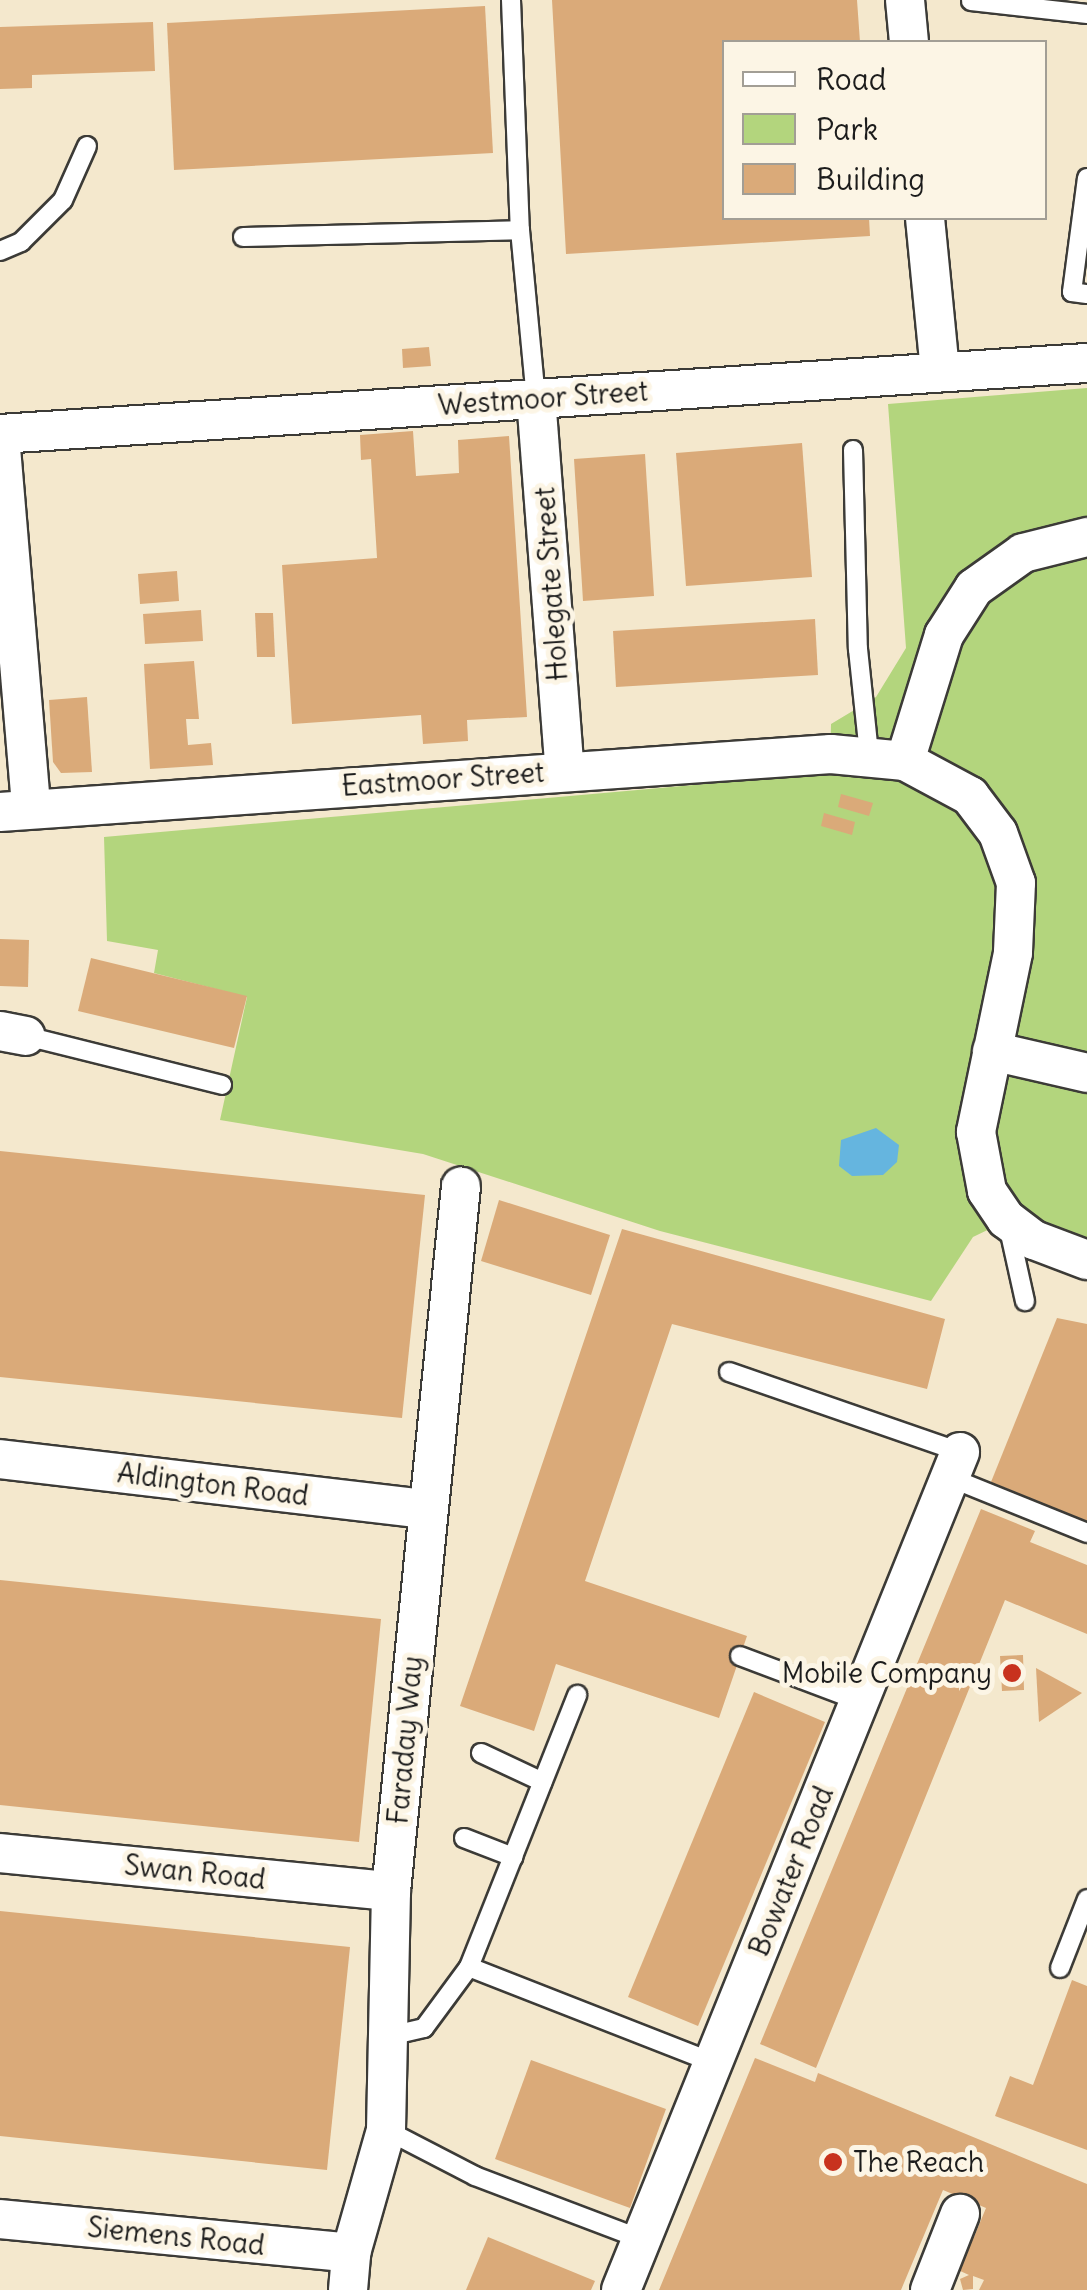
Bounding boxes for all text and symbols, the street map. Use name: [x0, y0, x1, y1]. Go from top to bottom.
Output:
legend: [722, 40, 1047, 220]
text: Road: [816, 60, 886, 98]
text: Park: [816, 110, 878, 148]
text: Building: [816, 160, 925, 198]
street label: Westmoor Street: [437, 374, 649, 422]
street label: Holegate Street: [527, 486, 575, 682]
street label: Eastmoor Street: [341, 755, 545, 803]
street label: Aldington Road: [115, 1456, 311, 1512]
street label: Faraday Way: [381, 1655, 429, 1825]
place label: Mobile Company: [782, 1656, 992, 1690]
marker: Mobile Company: [1001, 1662, 1023, 1684]
street label: Bowater Road: [742, 1781, 840, 1961]
street label: Swan Road: [123, 1848, 267, 1896]
place label: The Reach: [853, 2145, 984, 2179]
marker: The Reach: [822, 2151, 844, 2173]
street label: Siemens Road: [86, 2210, 266, 2262]

